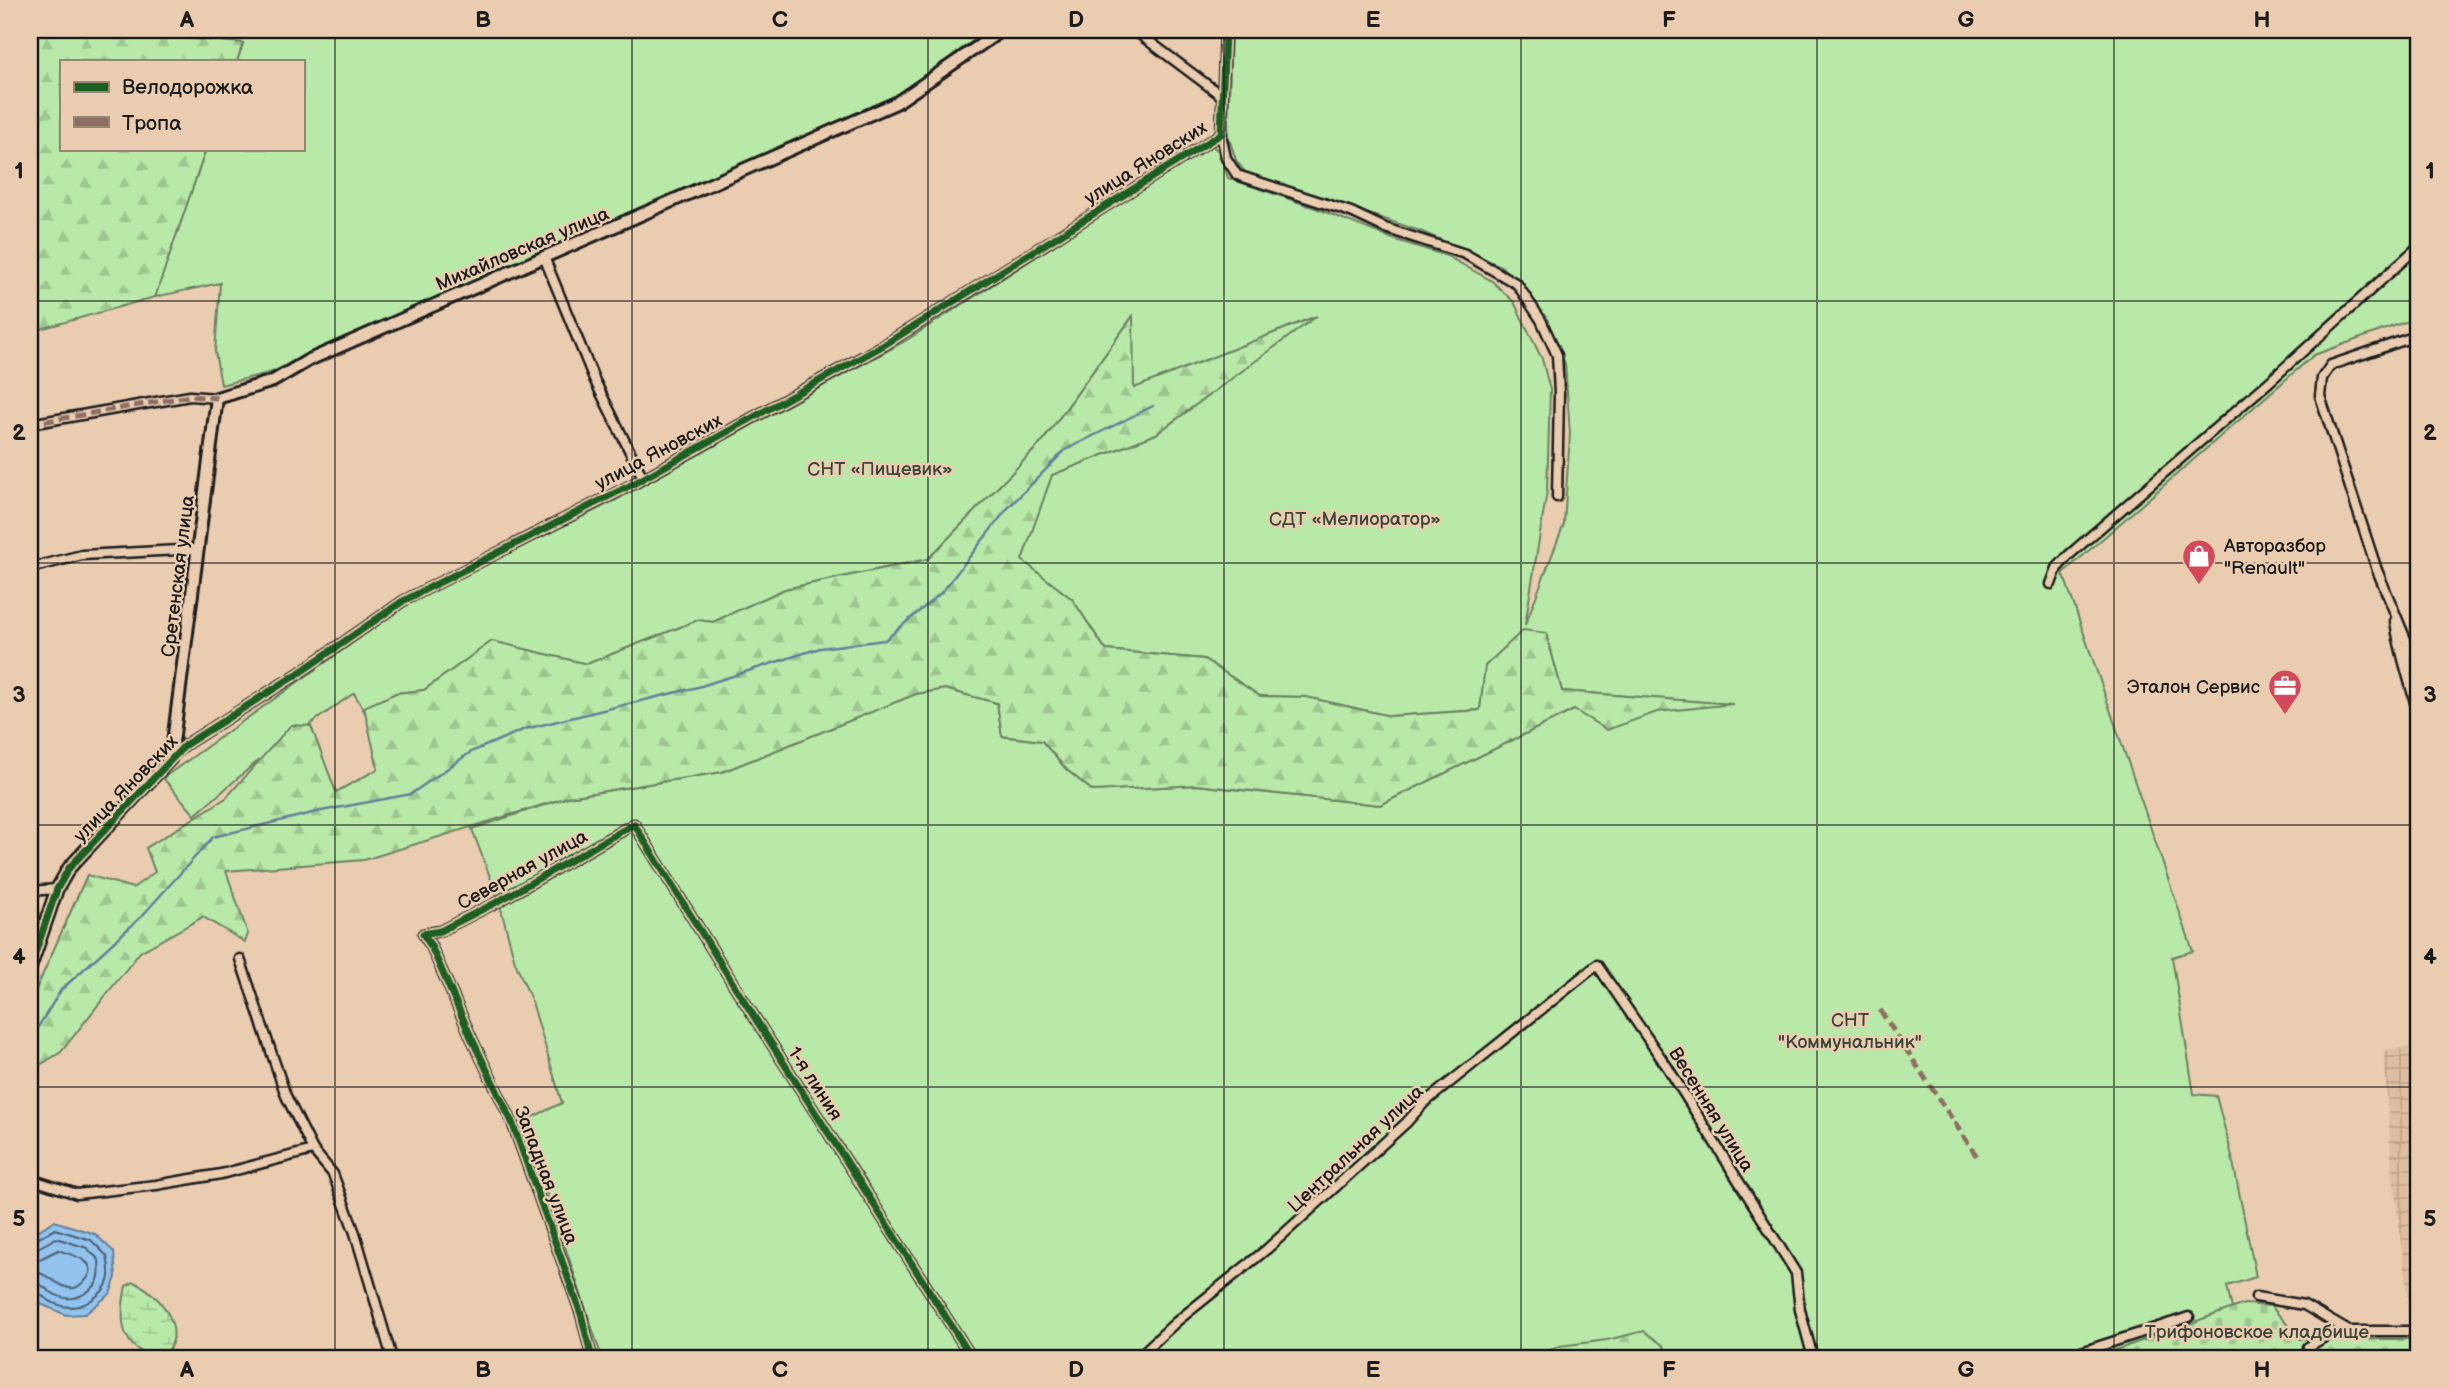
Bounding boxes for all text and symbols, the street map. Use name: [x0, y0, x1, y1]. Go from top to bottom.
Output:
text: A: [179, 6, 195, 34]
text: B: [475, 6, 491, 34]
text: C: [772, 6, 788, 34]
text: D: [1068, 6, 1084, 34]
text: E: [1366, 6, 1381, 34]
text: F: [1662, 6, 1676, 34]
text: G: [1958, 6, 1975, 34]
text: H: [2253, 6, 2271, 34]
legend: [60, 60, 304, 150]
text: Велодорожка: [122, 75, 254, 100]
text: Тропа: [122, 111, 182, 136]
street label: улица Яновских: [1080, 116, 1212, 210]
text: 1: [14, 157, 24, 185]
text: 1: [2425, 157, 2435, 185]
street label: Михайловская улица: [432, 202, 613, 296]
street label: улица Яновских: [591, 409, 726, 495]
text: 2: [12, 419, 26, 447]
text: 2: [2423, 419, 2437, 447]
park label: СНТ «Пищевик»: [807, 458, 953, 481]
street label: Сретенская улица: [157, 494, 200, 658]
park label: СДТ «Мелиоратор»: [1269, 508, 1441, 531]
place label: Авторазбор "Renault": [2223, 535, 2326, 580]
shop icon: Авторазбор "Renault": [2180, 537, 2218, 586]
office icon: Эталон Сервис: [2266, 667, 2304, 716]
place label: Эталон Сервис: [2127, 676, 2261, 699]
text: 3: [12, 681, 26, 709]
text: 3: [2423, 681, 2437, 709]
street label: улица Яновских: [69, 730, 183, 847]
street label: Северная улица: [454, 825, 592, 915]
text: 4: [12, 943, 26, 971]
text: 4: [2423, 943, 2437, 971]
park label: СНТ "Коммунальник": [1778, 1009, 1922, 1054]
street label: 1-я линия: [782, 1043, 847, 1125]
street label: Весенняя улица: [1663, 1043, 1758, 1176]
street label: Центральная улица: [1283, 1080, 1429, 1218]
street label: Западная улица: [509, 1103, 583, 1248]
text: 5: [12, 1205, 26, 1233]
text: 5: [2423, 1205, 2437, 1233]
park label: Трифоновское кладбище: [2145, 1321, 2370, 1344]
text: A: [179, 1356, 195, 1384]
text: B: [475, 1356, 491, 1384]
text: C: [772, 1356, 788, 1384]
text: D: [1068, 1356, 1084, 1384]
text: E: [1366, 1356, 1381, 1384]
text: F: [1662, 1356, 1676, 1384]
text: G: [1958, 1356, 1975, 1384]
text: H: [2253, 1356, 2271, 1384]

